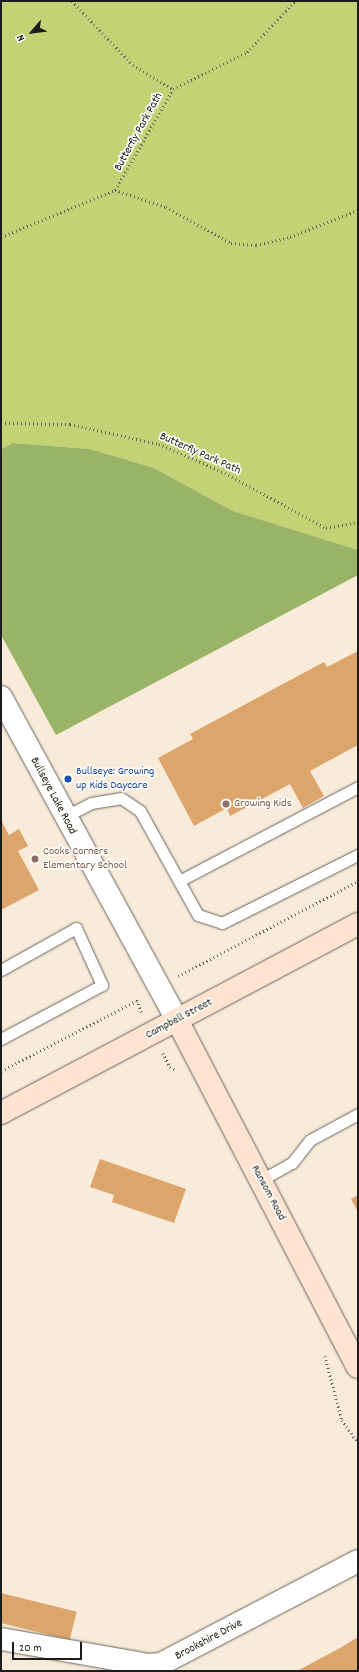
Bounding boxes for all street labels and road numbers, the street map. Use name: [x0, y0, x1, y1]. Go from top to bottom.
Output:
street label: Butterfly Park Path: [112, 90, 166, 174]
street label: Butterfly Park Path: [157, 430, 243, 478]
street label: Bullseye Lake Road: [27, 755, 79, 837]
street label: Campbell Street: [143, 995, 215, 1043]
street label: Ransom Road: [247, 1163, 289, 1223]
street label: Brookshire Drive: [173, 1616, 245, 1664]

